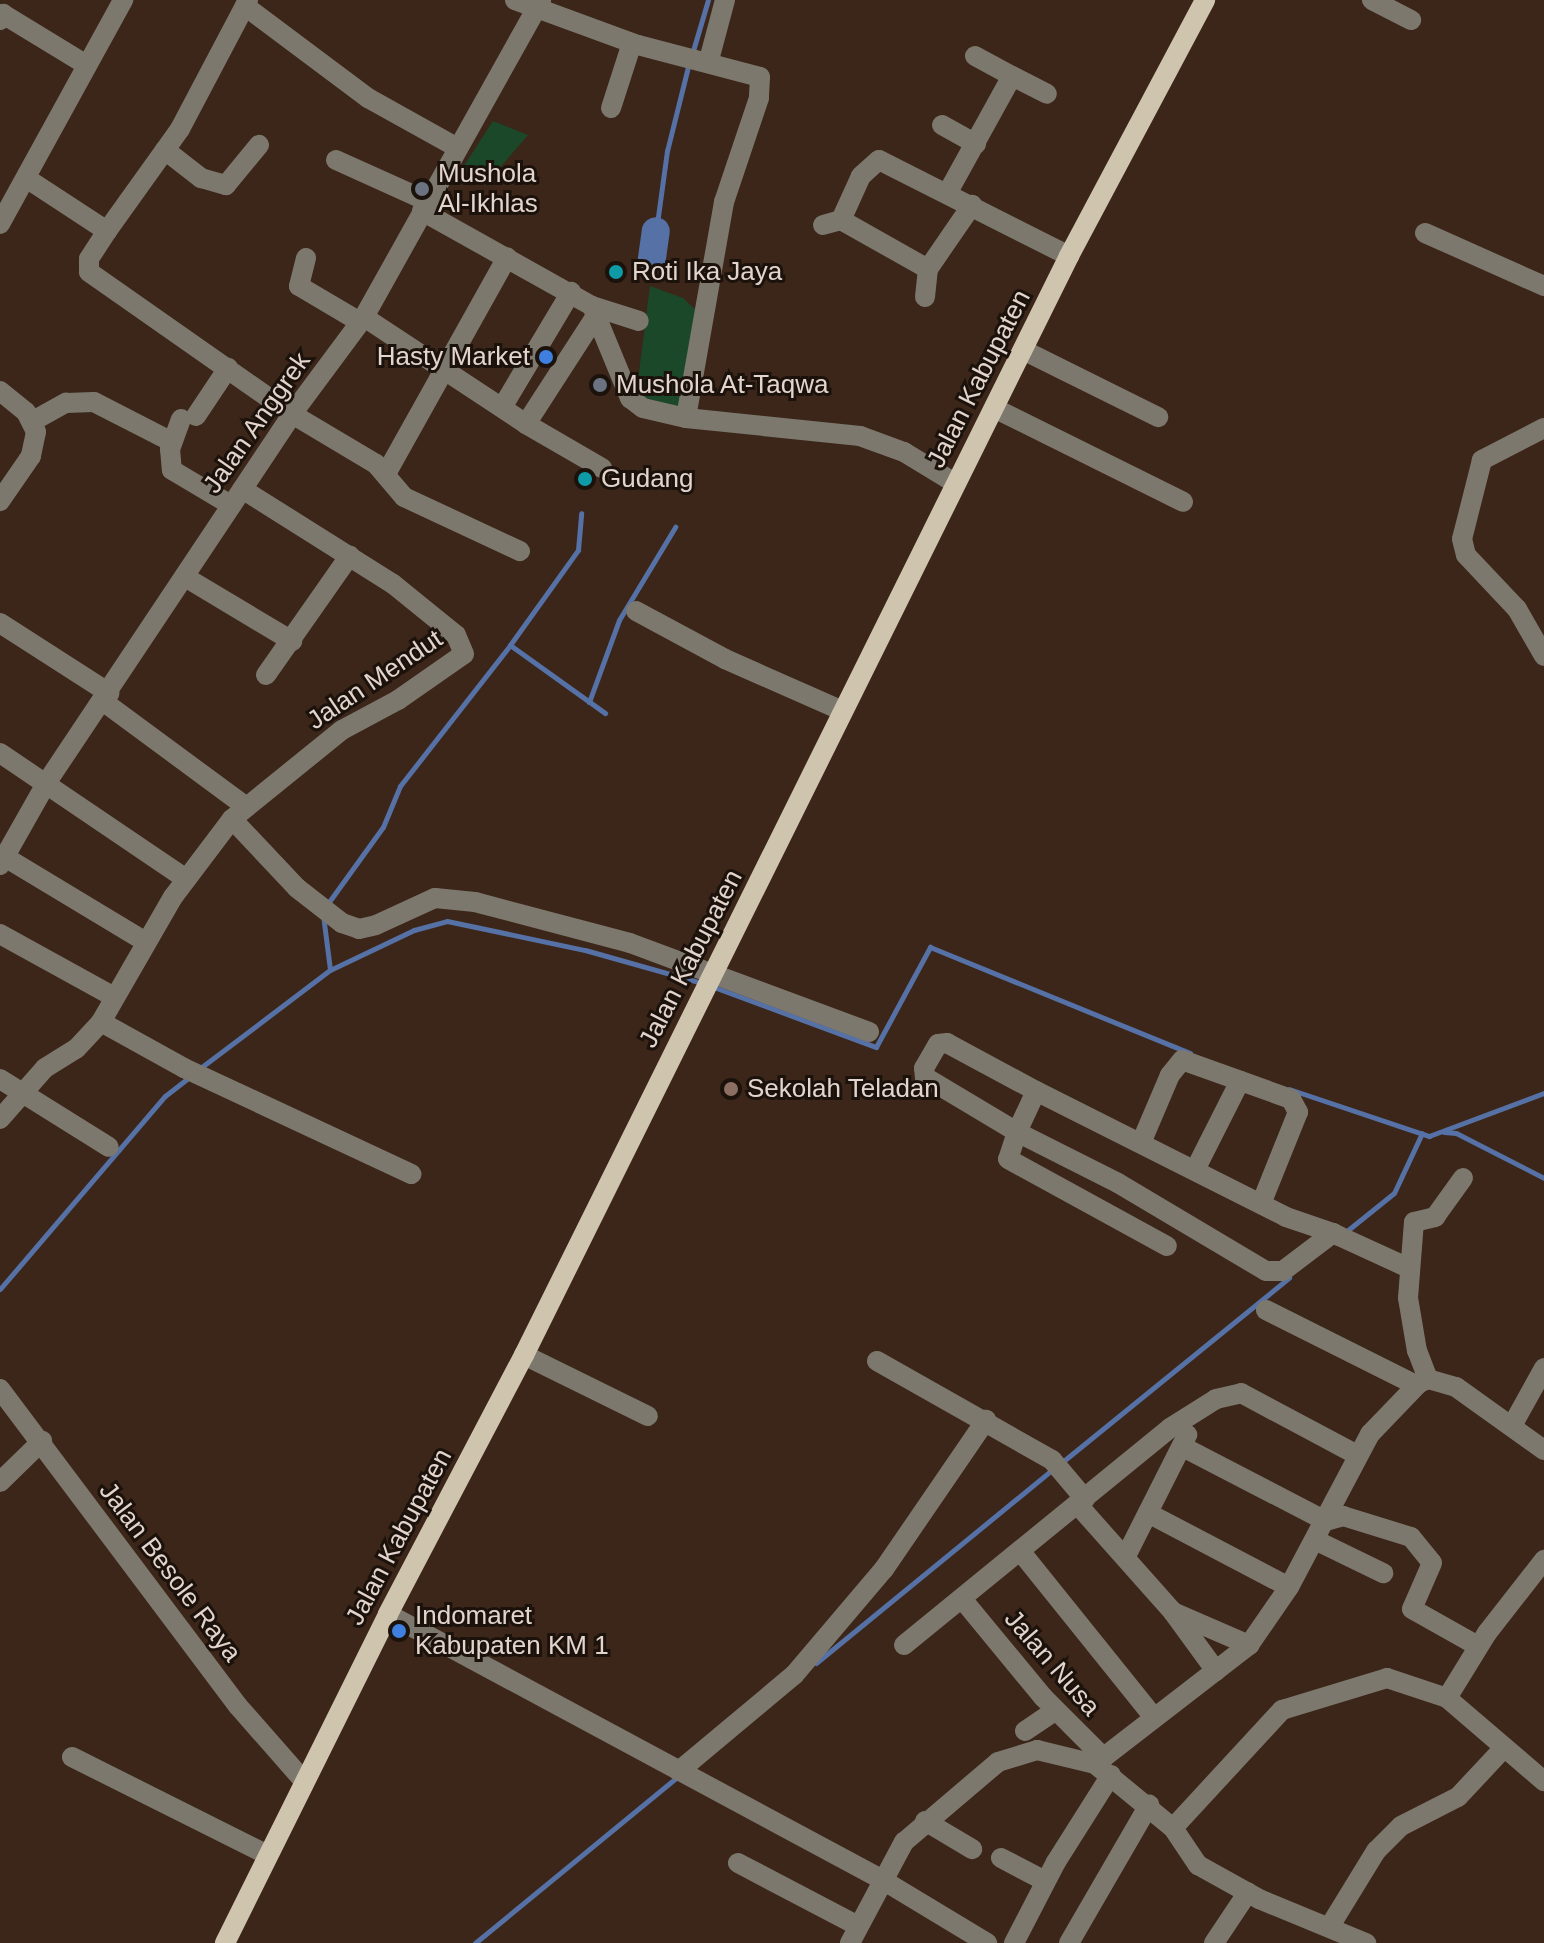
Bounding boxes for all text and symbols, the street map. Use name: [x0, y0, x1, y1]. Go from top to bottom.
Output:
place label: Mushola Al-Ikhlas: [438, 158, 538, 220]
marker: Mushola Al-Ikhlas: [413, 180, 431, 198]
place label: Roti Ika Jaya: [632, 256, 782, 288]
marker: Roti Ika Jaya: [607, 263, 625, 281]
street label: Jalan Kabupaten: [921, 285, 1037, 473]
place label: Hasty Market: [377, 341, 530, 373]
street label: Jalan Anggrek: [197, 346, 317, 500]
marker: Hasty Market: [537, 348, 555, 366]
place label: Mushola At-Taqwa: [616, 369, 830, 401]
marker: Mushola At-Taqwa: [591, 376, 609, 394]
place label: Gudang: [601, 463, 694, 495]
marker: Gudang: [576, 470, 594, 488]
street label: Jalan Mendut: [302, 623, 448, 737]
street label: Jalan Kabupaten: [633, 865, 749, 1053]
place label: Sekolah Teladan: [747, 1073, 939, 1105]
marker: Sekolah Teladan: [722, 1080, 740, 1098]
street label: Jalan Kabupaten: [339, 1444, 459, 1630]
street label: Jalan Besole Raya: [92, 1476, 248, 1668]
place label: Indomaret Kabupaten KM 1: [415, 1600, 609, 1662]
street label: Jalan Nusa: [998, 1604, 1106, 1722]
marker: Indomaret Kabupaten KM 1: [390, 1622, 408, 1640]

